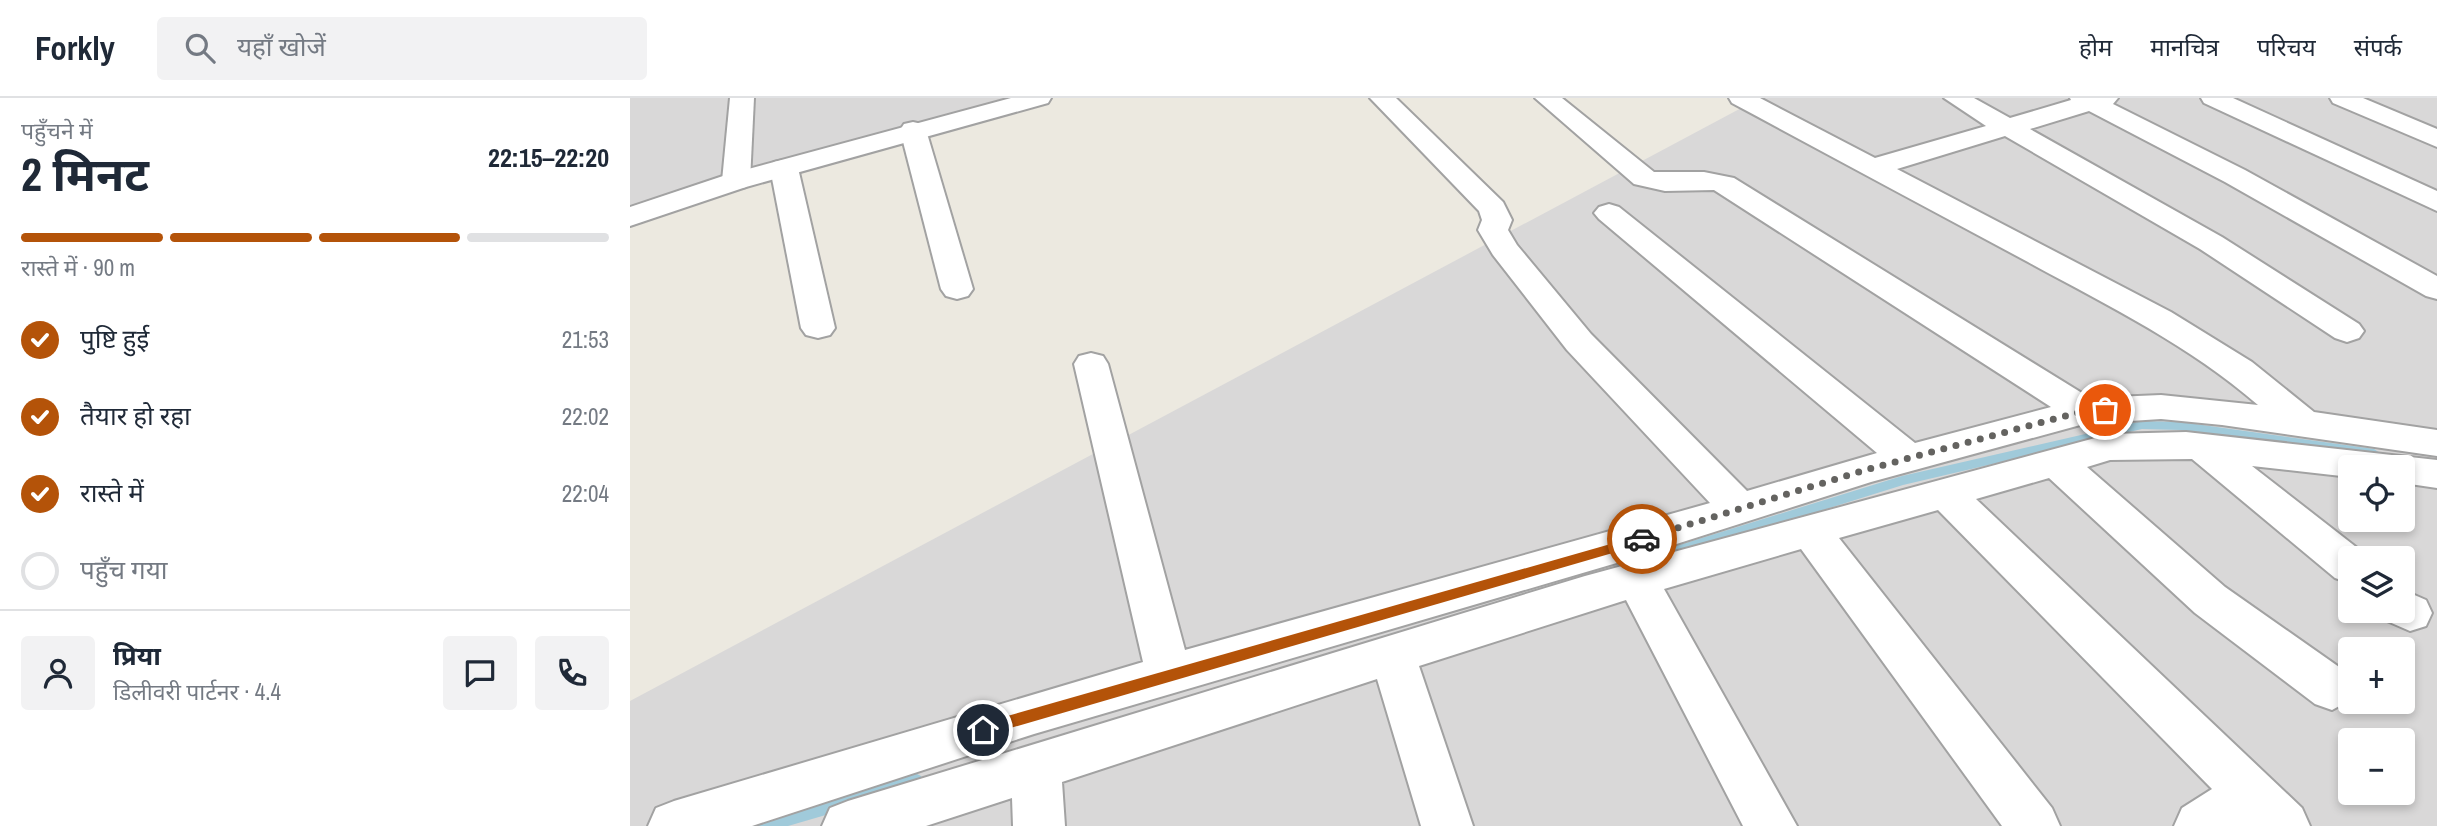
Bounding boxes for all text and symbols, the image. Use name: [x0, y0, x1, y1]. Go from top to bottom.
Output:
search box: [157, 17, 647, 80]
text: Forkly: [35, 26, 115, 70]
icon: search: [181, 29, 219, 67]
text: यहाँ खोजें: [237, 29, 326, 64]
text: होम: [2079, 31, 2112, 63]
text: मानचित्र: [2150, 31, 2219, 63]
text: परिचय: [2257, 31, 2316, 63]
text: संपर्क: [2354, 31, 2402, 63]
text: पहुँचने में: [21, 115, 93, 146]
text: 22:15–22:20: [488, 140, 609, 175]
text: 2 मिनट: [21, 143, 149, 205]
text: रास्ते में · 90 m: [21, 252, 135, 283]
icon: check: [21, 321, 59, 359]
text: पुष्टि हुई: [80, 321, 149, 356]
text: 21:53: [562, 324, 609, 355]
pin: [2075, 380, 2135, 440]
icon: bag: [2086, 391, 2124, 429]
icon: check: [21, 398, 59, 436]
text: तैयार हो रहा: [80, 398, 191, 433]
text: 22:02: [562, 401, 609, 432]
map controls: [2338, 455, 2415, 805]
button: locate: [2338, 455, 2415, 532]
icon: check: [21, 475, 59, 513]
text: रास्ते में: [80, 475, 144, 510]
text: 22:04: [562, 478, 609, 509]
courier: [1607, 504, 1677, 574]
icon: car: [1623, 520, 1661, 558]
button: layers: [2338, 546, 2415, 623]
text: पहुँच गया: [80, 552, 167, 587]
button: person: [21, 636, 95, 710]
button: chat: [443, 636, 517, 710]
button: phone: [535, 636, 609, 710]
button: +: [2338, 637, 2415, 714]
text: प्रिया: [113, 638, 161, 673]
text: डिलीवरी पार्टनर · 4.4: [113, 676, 281, 707]
pin: [953, 700, 1013, 760]
icon: home: [964, 711, 1002, 749]
button: −: [2338, 728, 2415, 805]

